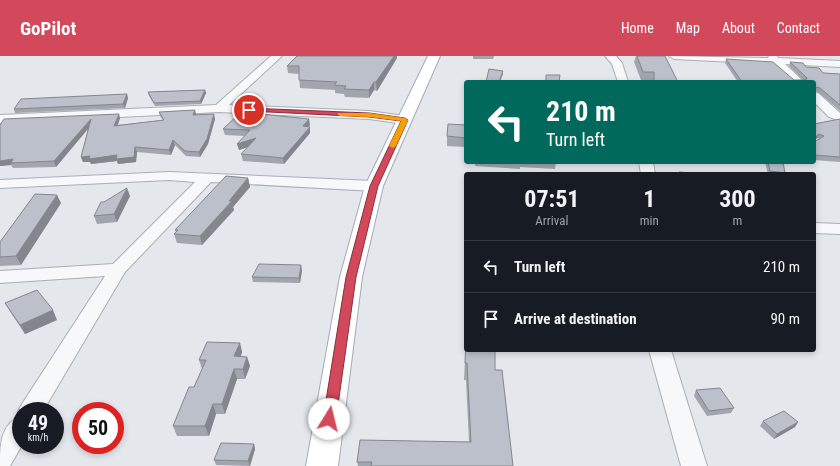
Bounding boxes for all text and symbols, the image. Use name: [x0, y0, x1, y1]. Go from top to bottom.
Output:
text: GoPilot: [20, 17, 76, 40]
text: Home: [621, 20, 654, 36]
text: Map: [676, 20, 700, 36]
text: About: [722, 20, 755, 36]
text: Contact: [777, 20, 820, 36]
pin: [232, 93, 266, 127]
text: 210 m: [546, 95, 616, 128]
icon: left: [480, 96, 532, 148]
icon: arrive: [238, 99, 260, 121]
text: Turn left: [546, 129, 605, 150]
text: 07:51: [524, 185, 579, 213]
text: 1: [643, 185, 655, 213]
text: 300: [719, 185, 756, 213]
text: Arrival: [535, 213, 568, 228]
text: min: [640, 213, 659, 228]
text: m: [733, 213, 742, 228]
icon: left: [480, 256, 502, 278]
text: Turn left: [514, 258, 565, 276]
text: 210 m: [763, 258, 800, 276]
icon: arrive: [480, 308, 502, 330]
text: Arrive at destination: [514, 310, 637, 328]
text: 90 m: [770, 310, 800, 328]
position arrow: [308, 398, 350, 440]
speed limit sign: 50: [72, 402, 124, 454]
text: 49: [28, 411, 48, 435]
text: km/h: [28, 432, 48, 443]

